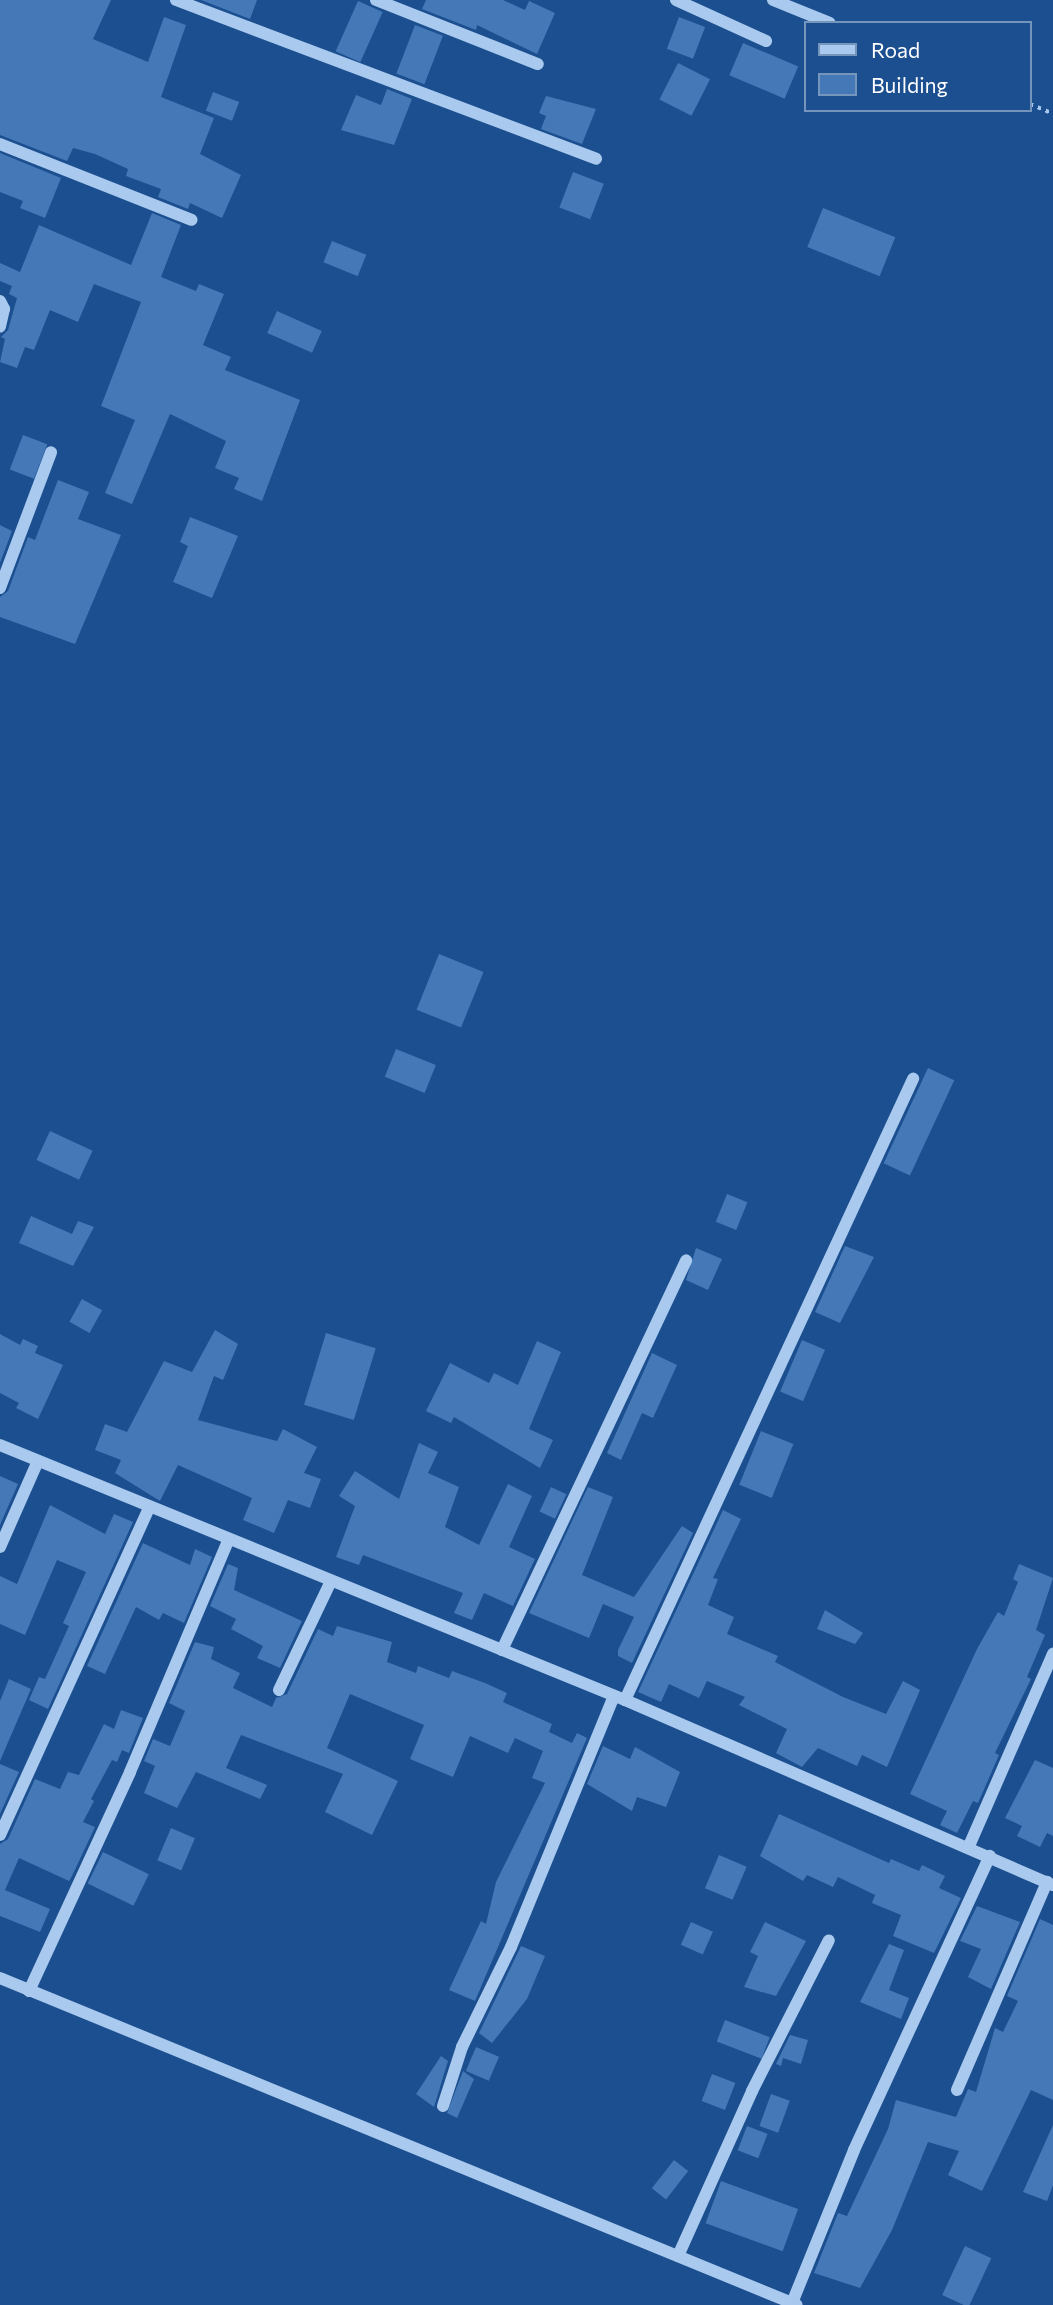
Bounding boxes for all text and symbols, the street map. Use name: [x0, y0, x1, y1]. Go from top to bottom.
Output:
legend: [804, 21, 1032, 112]
text: Road: [871, 37, 920, 62]
text: Building: [871, 72, 948, 97]

